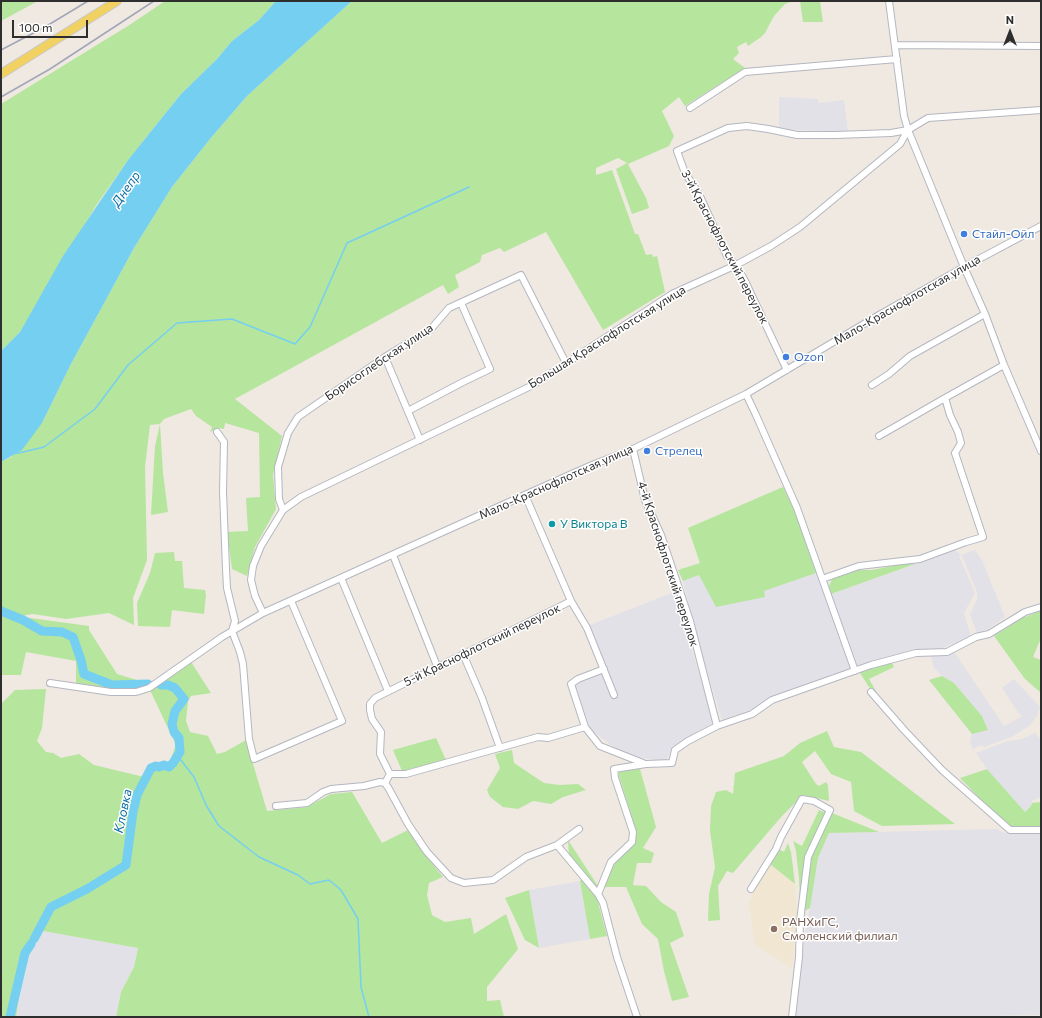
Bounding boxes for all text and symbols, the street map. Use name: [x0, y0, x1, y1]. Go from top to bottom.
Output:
scale bar: [14, 12, 90, 38]
north arrow: [990, 12, 1030, 52]
text: N: [1006, 13, 1014, 26]
text: 100 m: [19, 20, 53, 34]
street label: 3-й Краснофлотский переулок: [678, 167, 772, 327]
water label: Днепр: [108, 168, 144, 210]
place label: Стайл-Ойл: [972, 227, 1034, 241]
marker: Стайл-Ойл: [959, 229, 969, 239]
street label: Мало-Краснофлотская улица: [831, 252, 983, 348]
street label: Большая Краснофлотская улица: [526, 282, 688, 392]
street label: Борисоглебская улица: [322, 320, 436, 404]
place label: Ozon: [794, 350, 824, 364]
marker: Ozon: [781, 352, 791, 362]
street label: Мало-Краснофлотская улица: [477, 441, 635, 523]
place label: Стрелец: [655, 444, 702, 458]
marker: Стрелец: [642, 446, 652, 456]
street label: 4-й Краснофлотский переулок: [634, 480, 702, 648]
place label: У Виктора В: [560, 517, 627, 531]
marker: У Виктора В: [547, 519, 557, 529]
street label: 5-й Краснофлотский переулок: [401, 601, 563, 689]
water label: Кловка: [111, 788, 135, 834]
place label: РАНХиГС, Смоленский филиал: [782, 915, 898, 943]
marker: РАНХиГС, Смоленский филиал: [769, 924, 779, 934]

